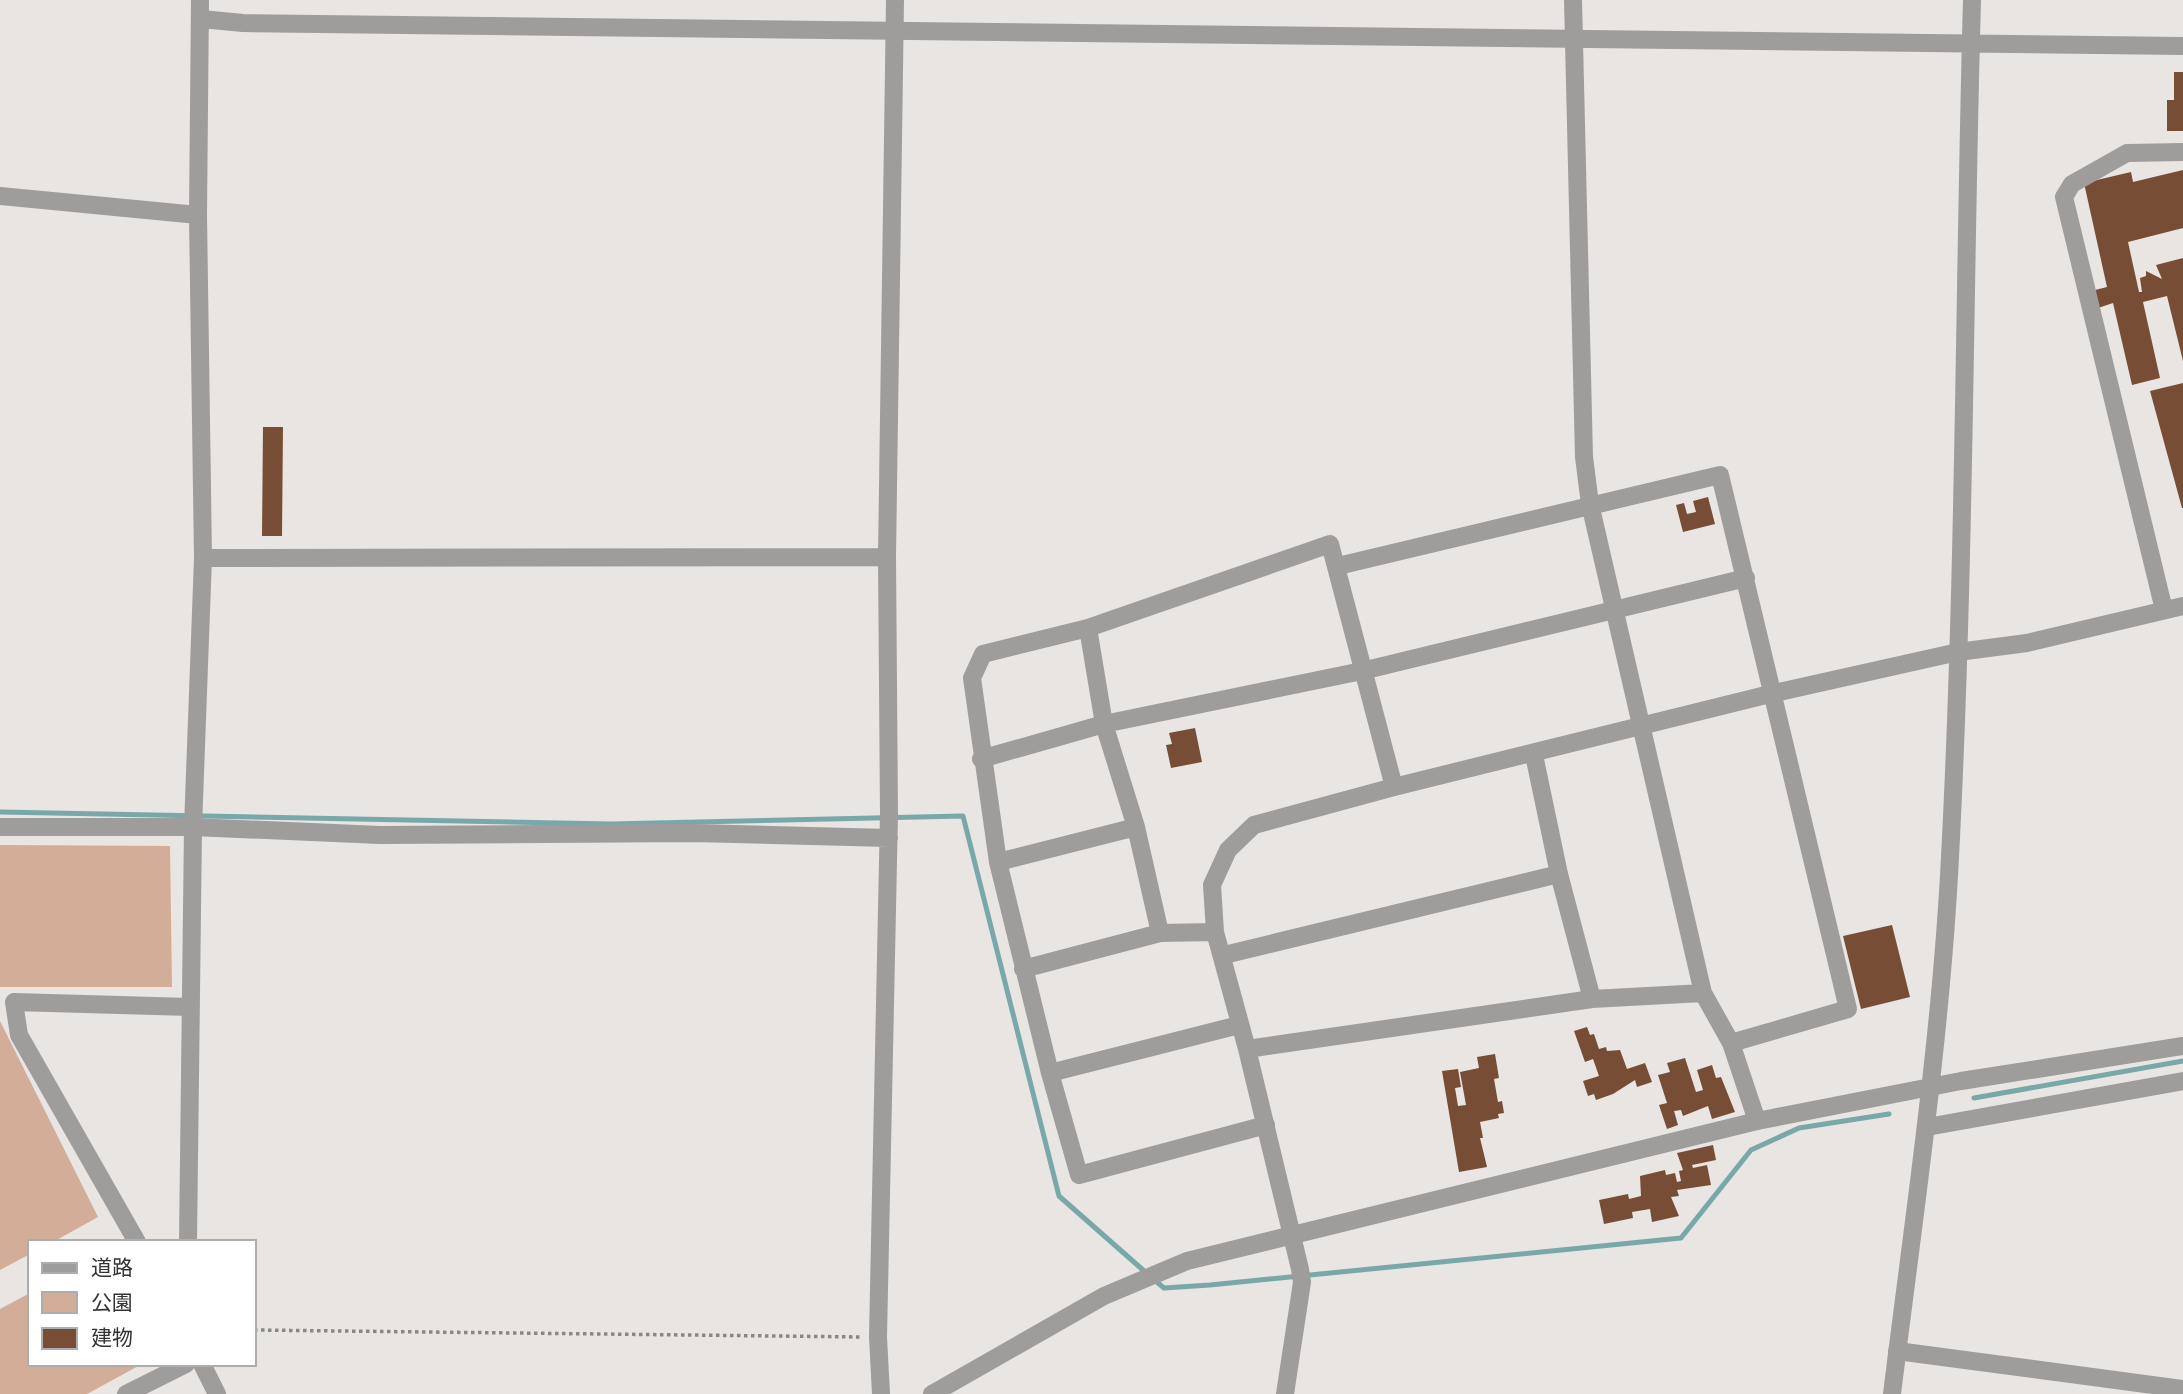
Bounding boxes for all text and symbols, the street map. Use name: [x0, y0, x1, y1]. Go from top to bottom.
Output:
legend: [28, 1240, 256, 1366]
text: 道路: [91, 1254, 133, 1280]
text: 公園: [91, 1289, 133, 1315]
text: 建物: [91, 1324, 133, 1350]

